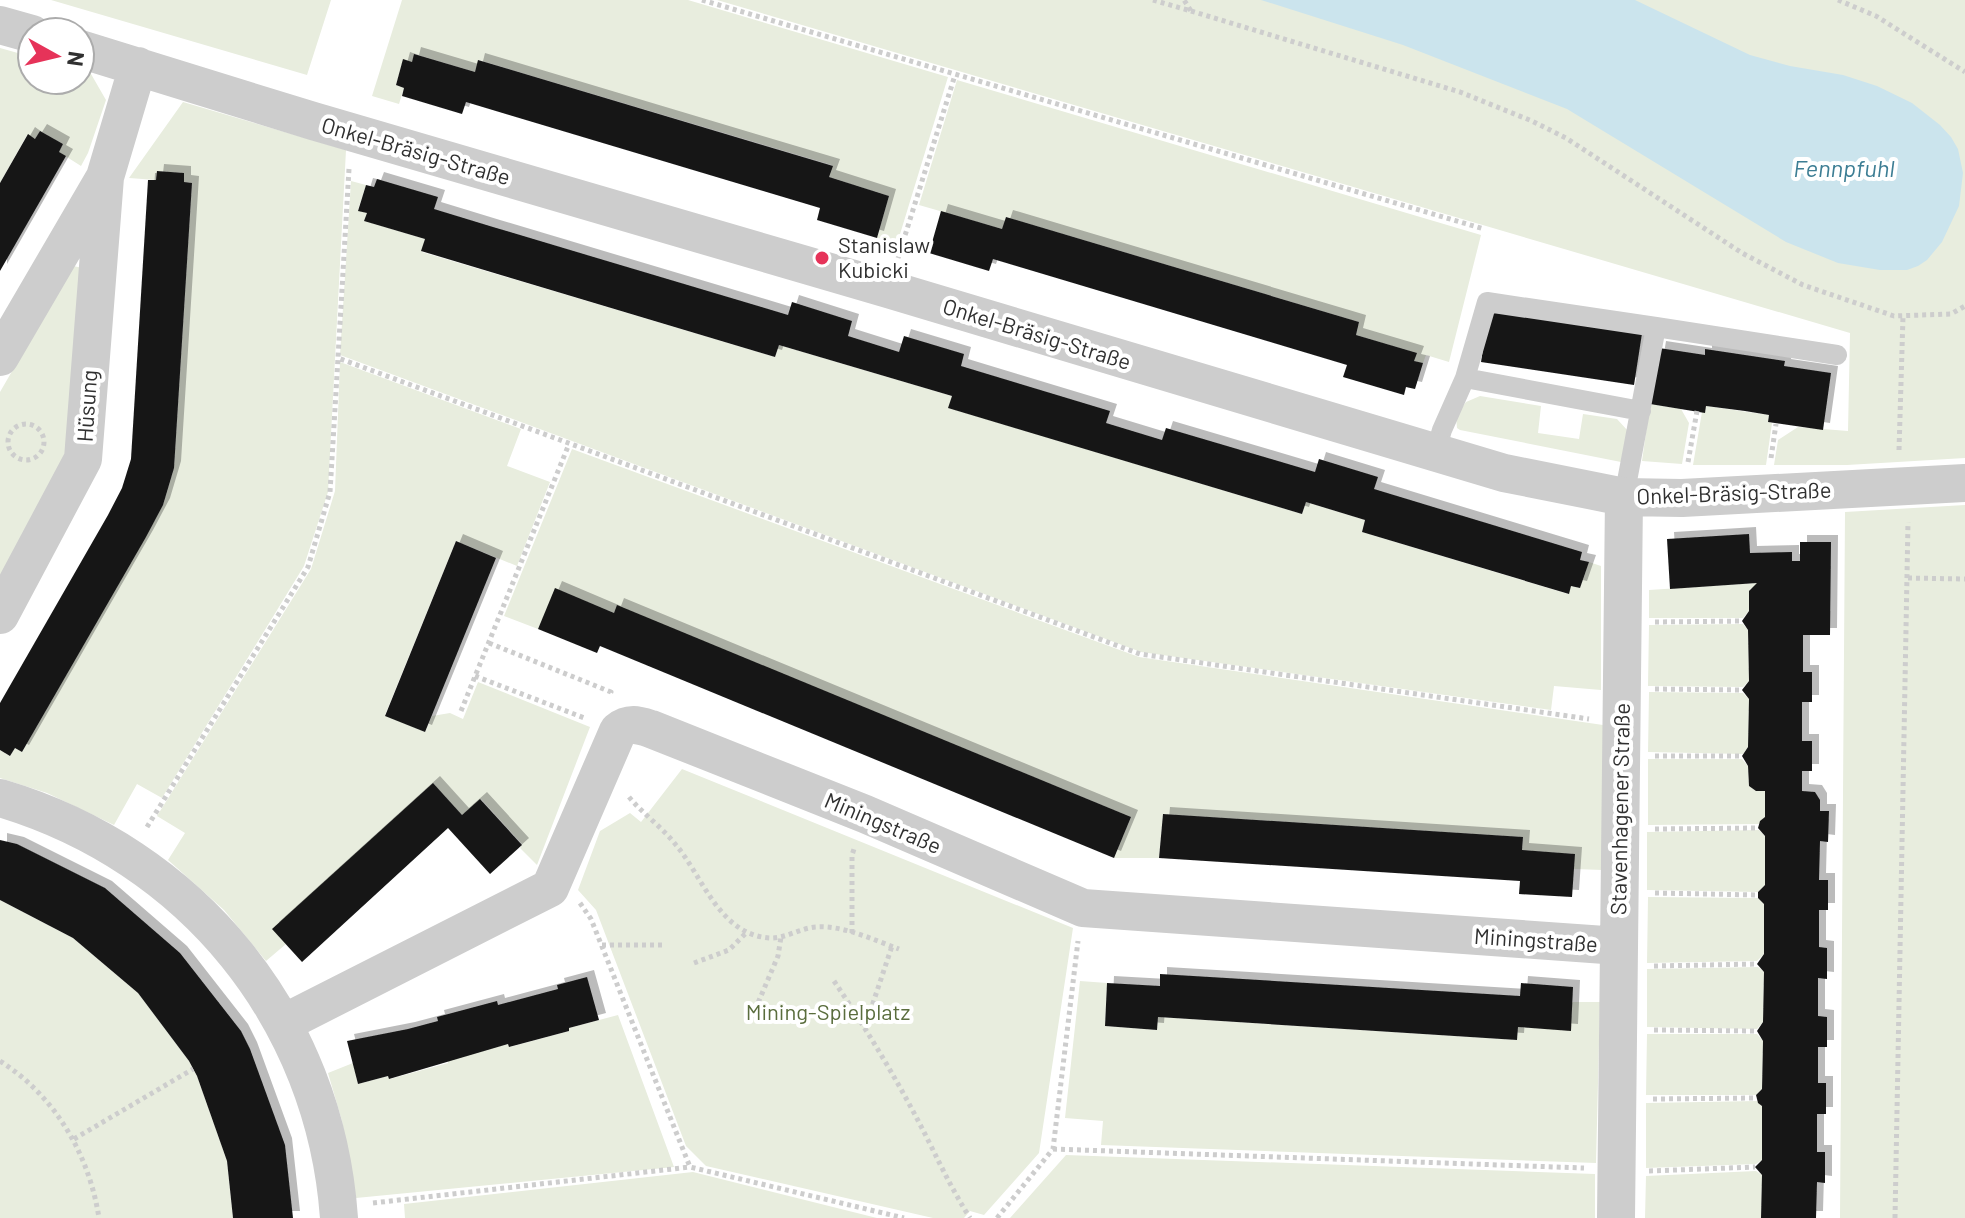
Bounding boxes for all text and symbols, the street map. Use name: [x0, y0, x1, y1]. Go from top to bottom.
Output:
north arrow: [16, 16, 96, 96]
text: N: [63, 50, 91, 68]
street label: Onkel-Bräsig-Straße: [319, 111, 514, 189]
water label: Fennpfuhl: [1793, 153, 1895, 182]
place label: Stanislaw Kubicki: [838, 231, 930, 282]
marker: Stanislaw Kubicki: [813, 249, 831, 267]
street label: Onkel-Bräsig-Straße: [940, 292, 1134, 374]
street label: Hüsung: [71, 369, 101, 443]
street label: Onkel-Bräsig-Straße: [1636, 476, 1832, 508]
street label: Stavenhagener Straße: [1604, 703, 1634, 915]
street label: Miningstraße: [821, 786, 946, 858]
street label: Miningstraße: [1473, 922, 1599, 956]
park label: Mining-Spielplatz: [746, 998, 910, 1024]

